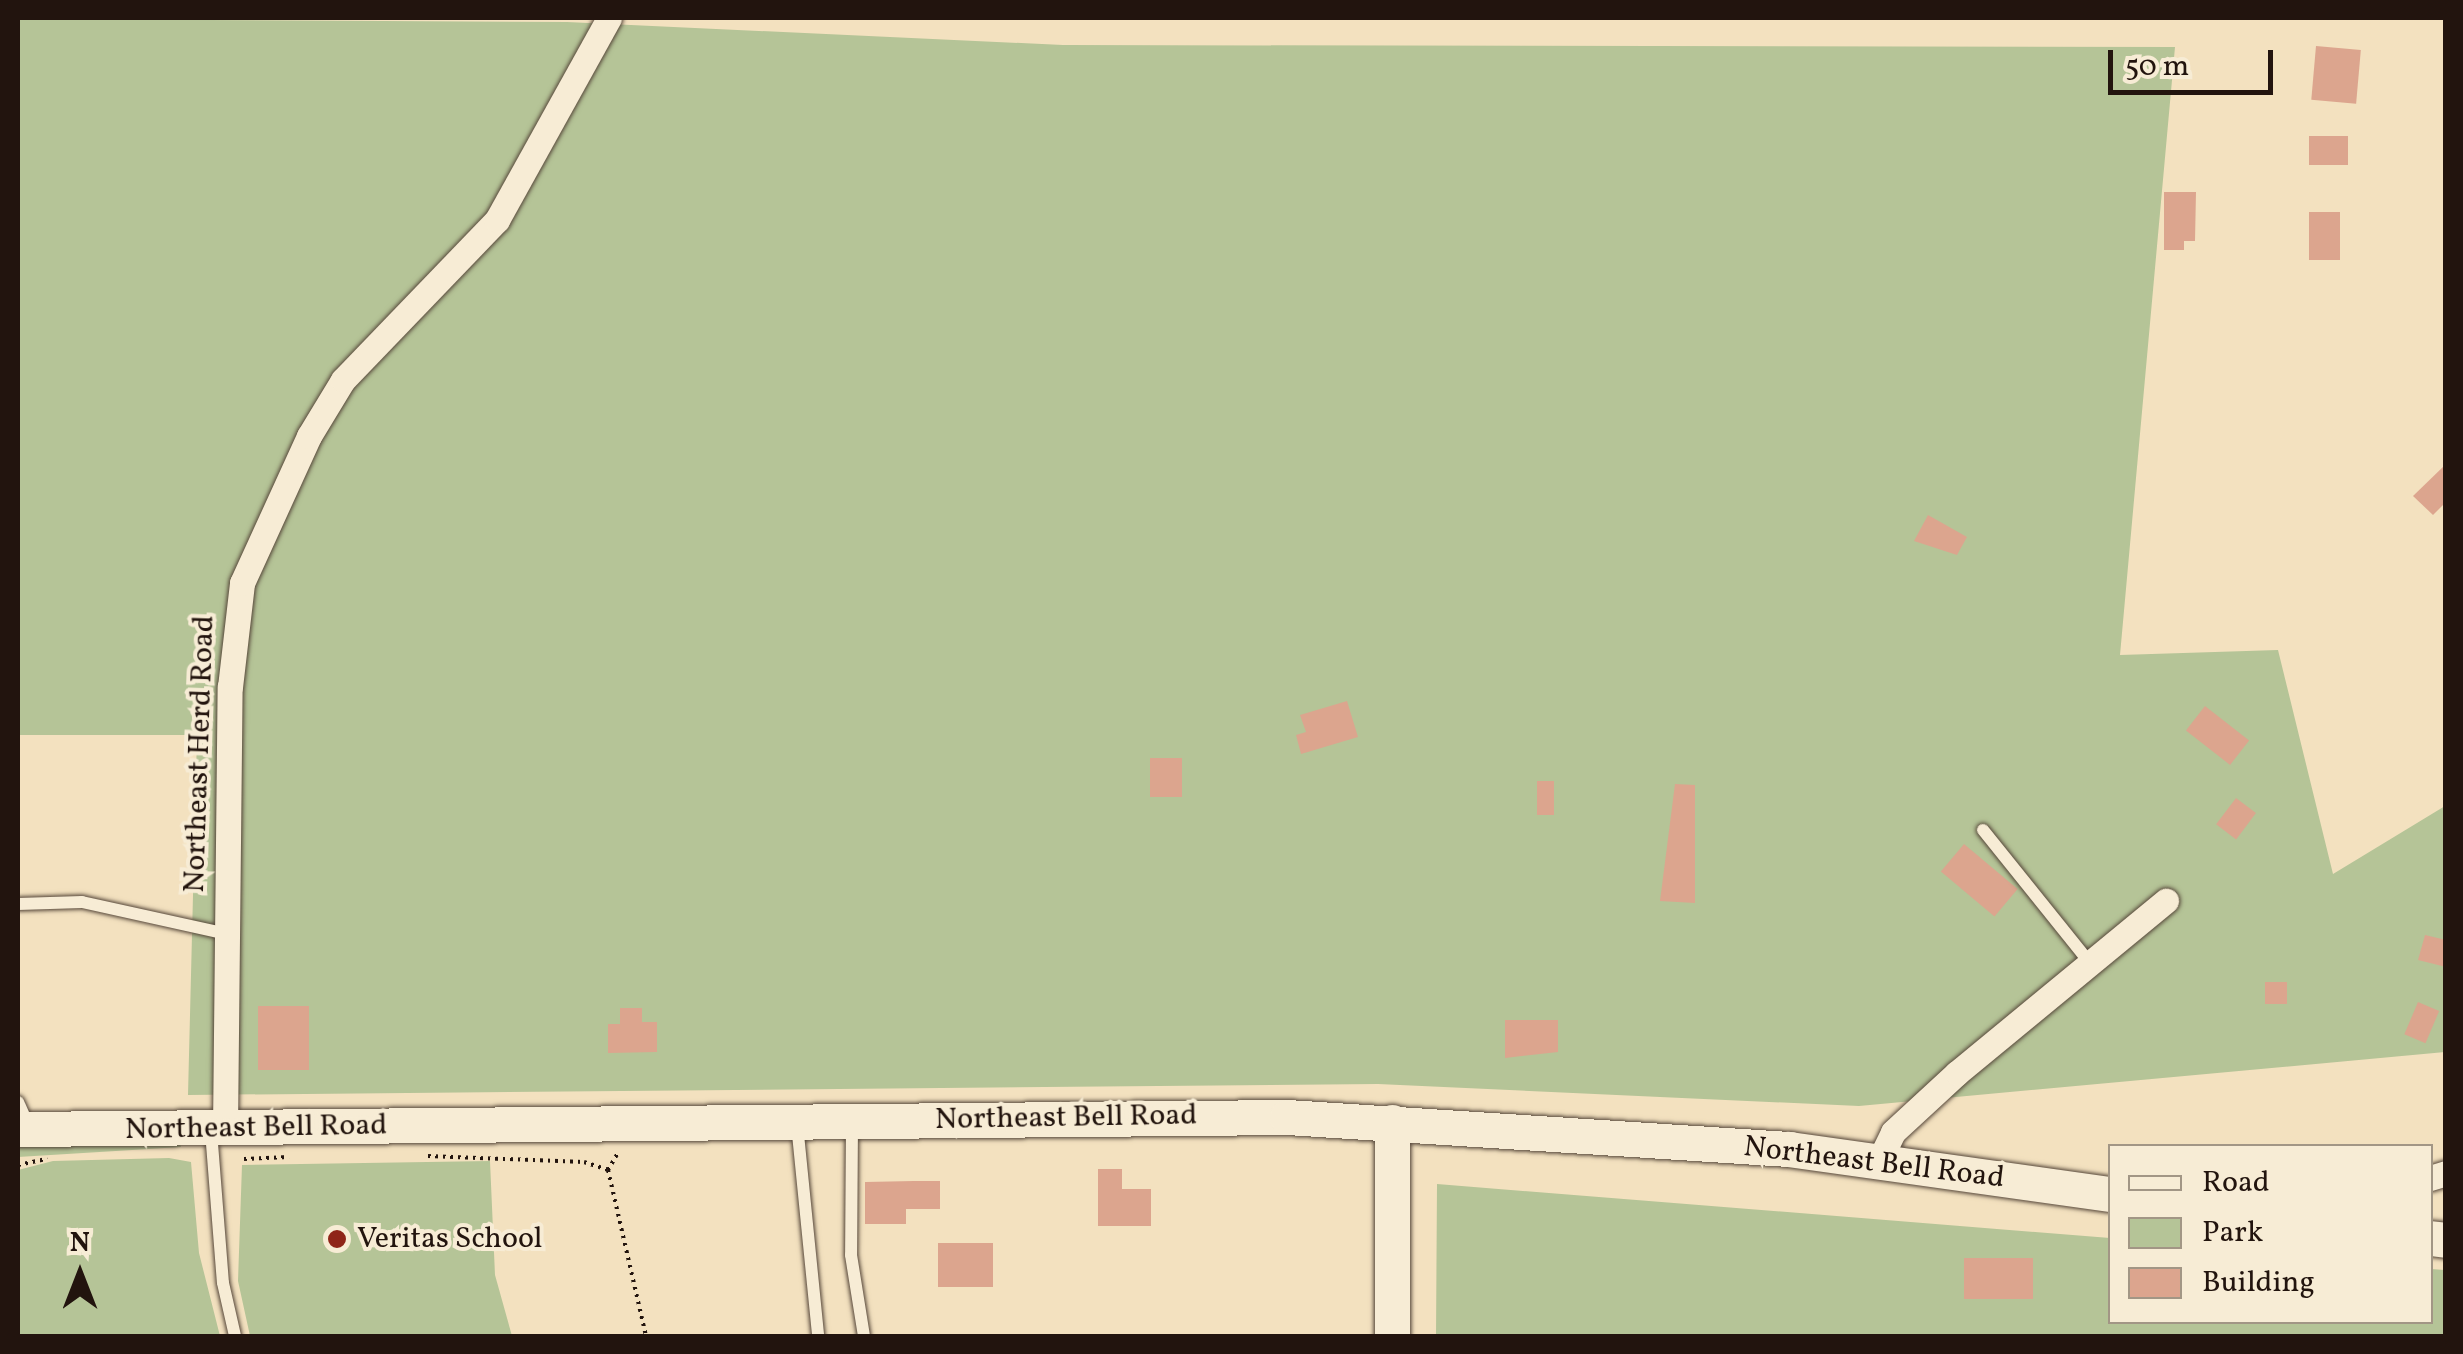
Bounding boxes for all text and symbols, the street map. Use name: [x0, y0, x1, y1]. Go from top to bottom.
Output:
scale bar: [2113, 30, 2278, 92]
text: 50 m: [2125, 46, 2189, 88]
street label: Northeast Herd Road: [177, 615, 223, 893]
street label: Northeast Bell Road: [935, 1098, 1197, 1138]
street label: Northeast Bell Road: [125, 1108, 387, 1148]
street label: Northeast Bell Road: [1742, 1129, 2006, 1197]
legend: [2108, 1144, 2433, 1324]
text: Road: [2202, 1162, 2270, 1204]
text: Park: [2202, 1212, 2263, 1254]
place label: Veritas School: [357, 1221, 543, 1257]
north arrow: [30, 1224, 130, 1324]
text: N: [70, 1224, 90, 1263]
marker: Veritas School: [326, 1228, 348, 1250]
text: Building: [2202, 1262, 2315, 1304]

